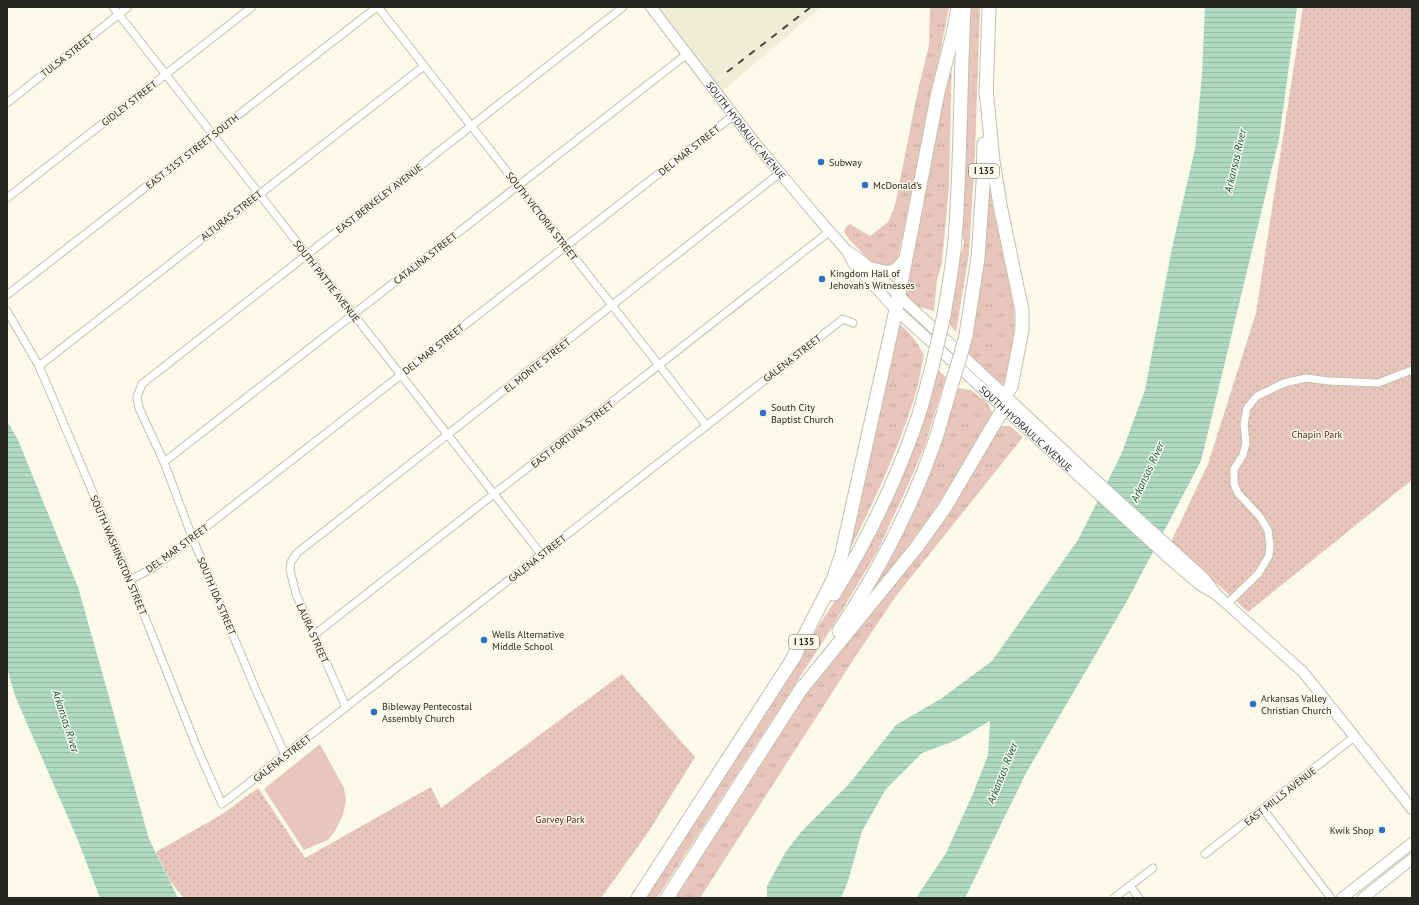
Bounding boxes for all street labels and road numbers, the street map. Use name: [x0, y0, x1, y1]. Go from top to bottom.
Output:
street label: TULSA STREET: [38, 30, 97, 80]
street label: GIDLEY STREET: [99, 77, 160, 129]
street label: SOUTH HYDRAULIC AVENUE: [703, 79, 789, 182]
street label: EAST 31ST STREET SOUTH: [143, 111, 241, 192]
street label: DEL MAR STREET: [656, 122, 723, 179]
street label: EAST BERKELEY AVENUE: [333, 161, 425, 236]
road number: I 135: [969, 164, 999, 178]
street label: SOUTH VICTORIA STREET: [503, 169, 581, 264]
street label: ALTURAS STREET: [198, 187, 265, 243]
street label: CATALINA STREET: [391, 229, 460, 287]
street label: SOUTH PATTIE AVENUE: [290, 238, 363, 325]
street label: DEL MAR STREET: [400, 321, 467, 378]
street label: GALENA STREET: [761, 331, 824, 385]
street label: EL MONTE STREET: [501, 335, 574, 395]
street label: SOUTH HYDRAULIC AVENUE: [976, 383, 1075, 474]
street label: EAST FORTUNA STREET: [528, 398, 617, 471]
street label: SOUTH WASHINGTON STREET: [87, 493, 150, 618]
street label: DEL MAR STREET: [143, 521, 212, 576]
street label: GALENA STREET: [506, 531, 569, 585]
street label: SOUTH IDA STREET: [194, 555, 239, 638]
street label: LAURA STREET: [293, 601, 332, 666]
road number: I 135: [789, 635, 819, 649]
street label: GALENA STREET: [251, 731, 314, 785]
street label: EAST MILLS AVENUE: [1242, 764, 1319, 829]

